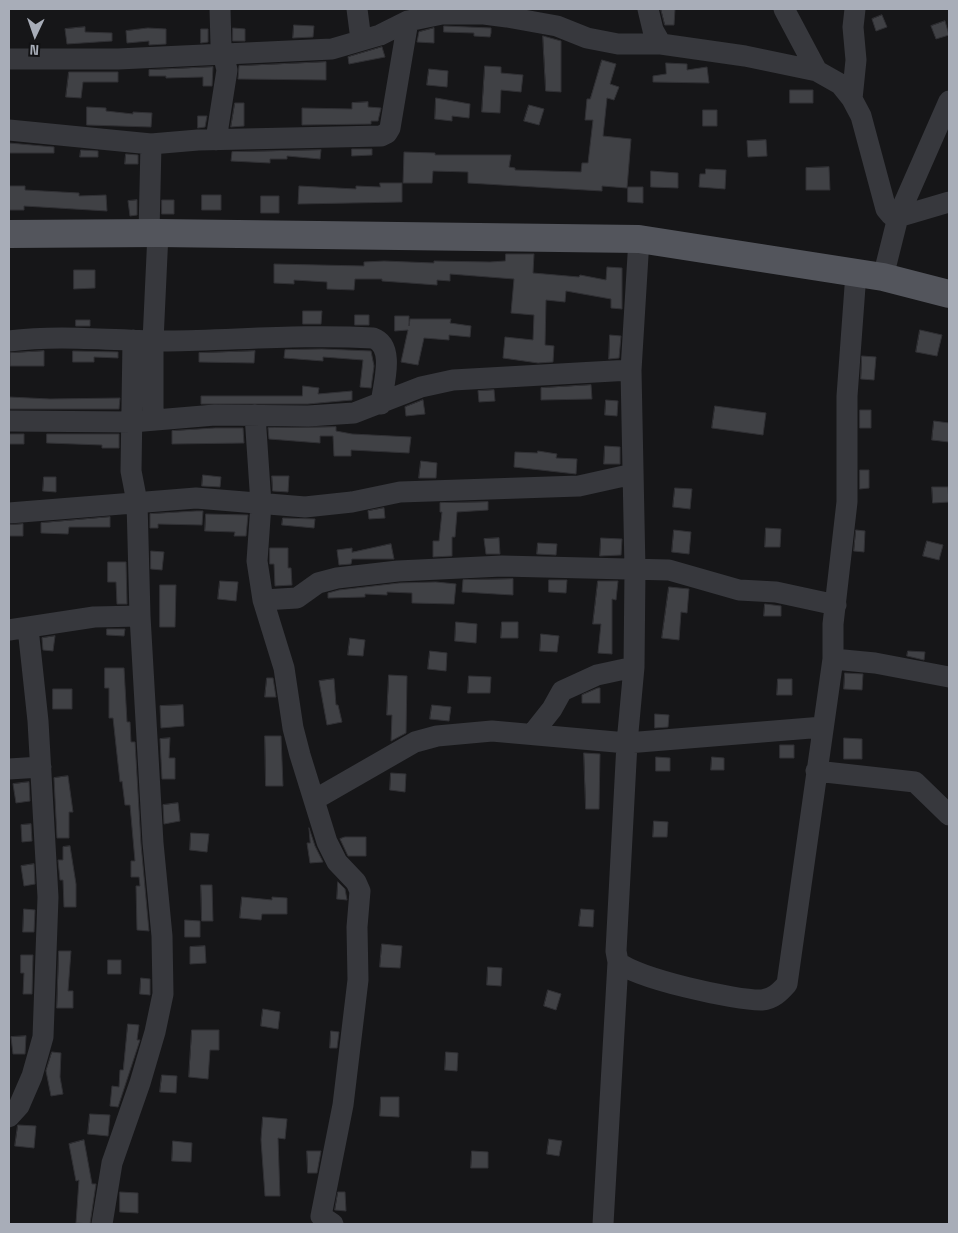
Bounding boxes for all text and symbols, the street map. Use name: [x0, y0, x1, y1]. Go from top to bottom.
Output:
north arrow: [10, 10, 60, 60]
text: N: [29, 41, 39, 59]

